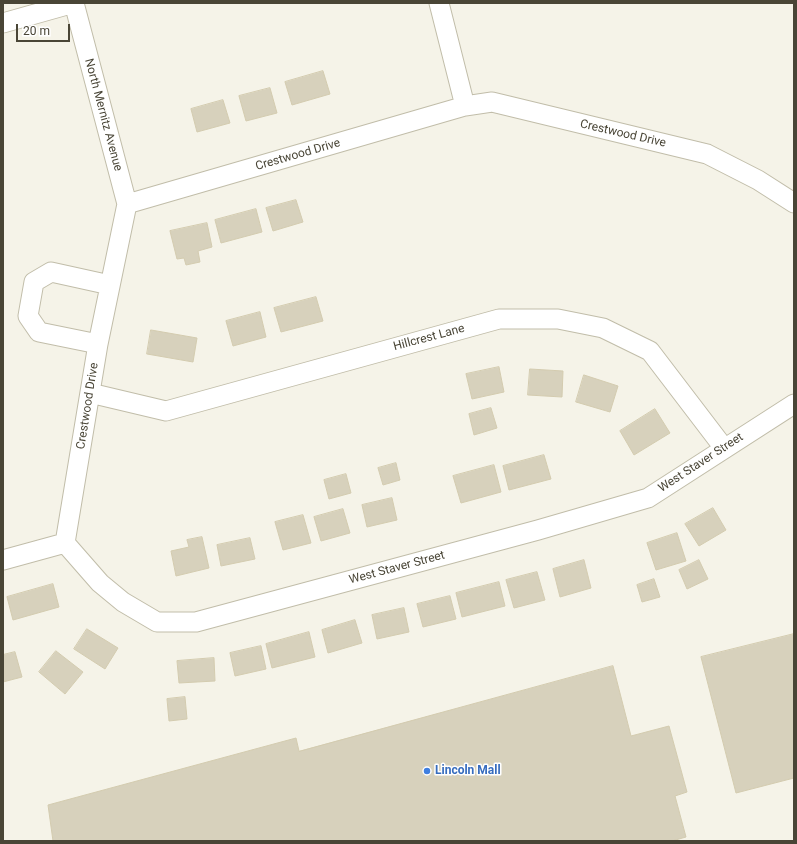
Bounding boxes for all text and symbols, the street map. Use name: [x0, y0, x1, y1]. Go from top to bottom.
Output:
scale bar: [18, 16, 72, 42]
text: 20 m: [23, 24, 50, 38]
street label: North Mernitz Avenue: [81, 57, 125, 173]
street label: Crestwood Drive: [579, 117, 667, 151]
street label: Crestwood Drive: [254, 136, 342, 174]
street label: Hillcrest Lane: [392, 322, 466, 354]
street label: Crestwood Drive: [74, 362, 102, 450]
street label: West Staver Street: [656, 430, 746, 496]
street label: West Staver Street: [348, 548, 446, 588]
place label: Lincoln Mall: [435, 764, 501, 778]
marker: Lincoln Mall: [422, 766, 432, 776]

